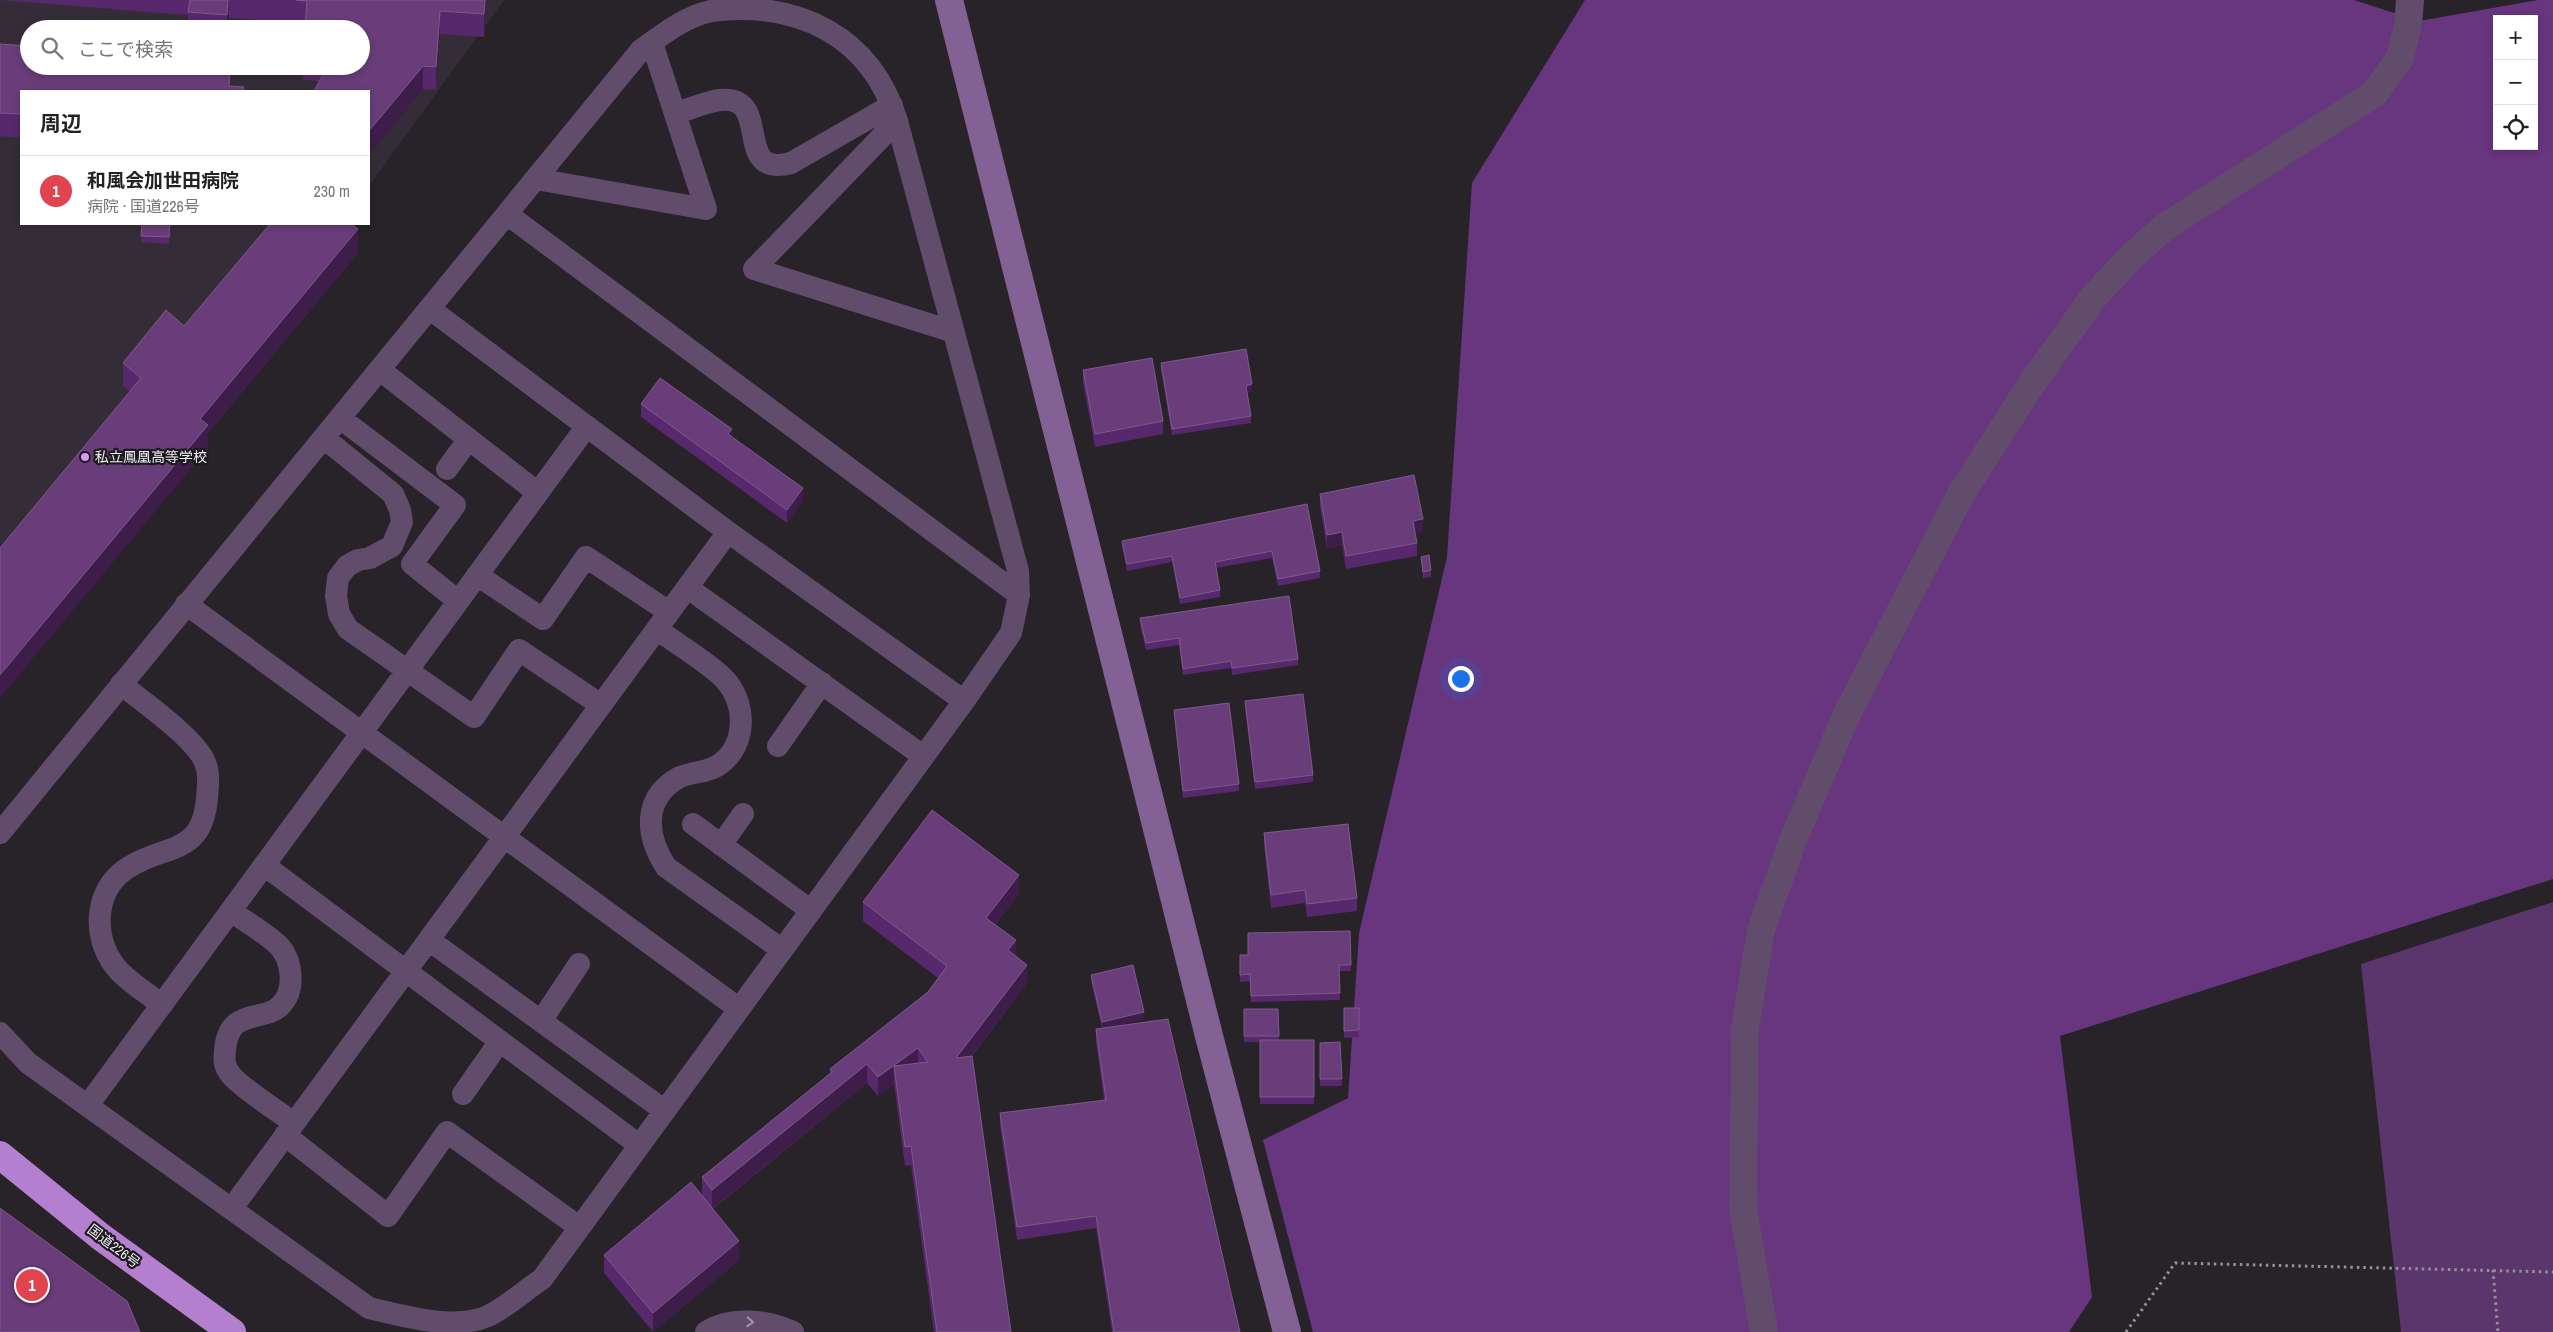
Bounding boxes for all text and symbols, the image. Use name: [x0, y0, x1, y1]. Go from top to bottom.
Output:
map controls: [2493, 15, 2538, 150]
button: +: [2493, 15, 2538, 60]
search box: [20, 20, 370, 75]
icon: search: [38, 34, 66, 62]
text: ここで検索: [78, 36, 173, 62]
button: −: [2493, 60, 2538, 105]
button: locate: [2493, 105, 2538, 150]
text: 周辺: [40, 109, 82, 138]
text: 和風会加世田病院: [87, 167, 239, 193]
text: 1: [52, 180, 60, 202]
text: 230 m: [314, 180, 350, 202]
text: 病院 · 国道226号: [87, 195, 200, 217]
place label: 私立鳳凰高等学校: [95, 448, 207, 466]
marker: 私立鳳凰高等学校: [79, 451, 91, 463]
your location: [1448, 666, 1474, 692]
street label: 国道226号: [84, 1220, 144, 1272]
pin: 1: [16, 1266, 48, 1304]
one-way arrow: [746, 1316, 754, 1327]

